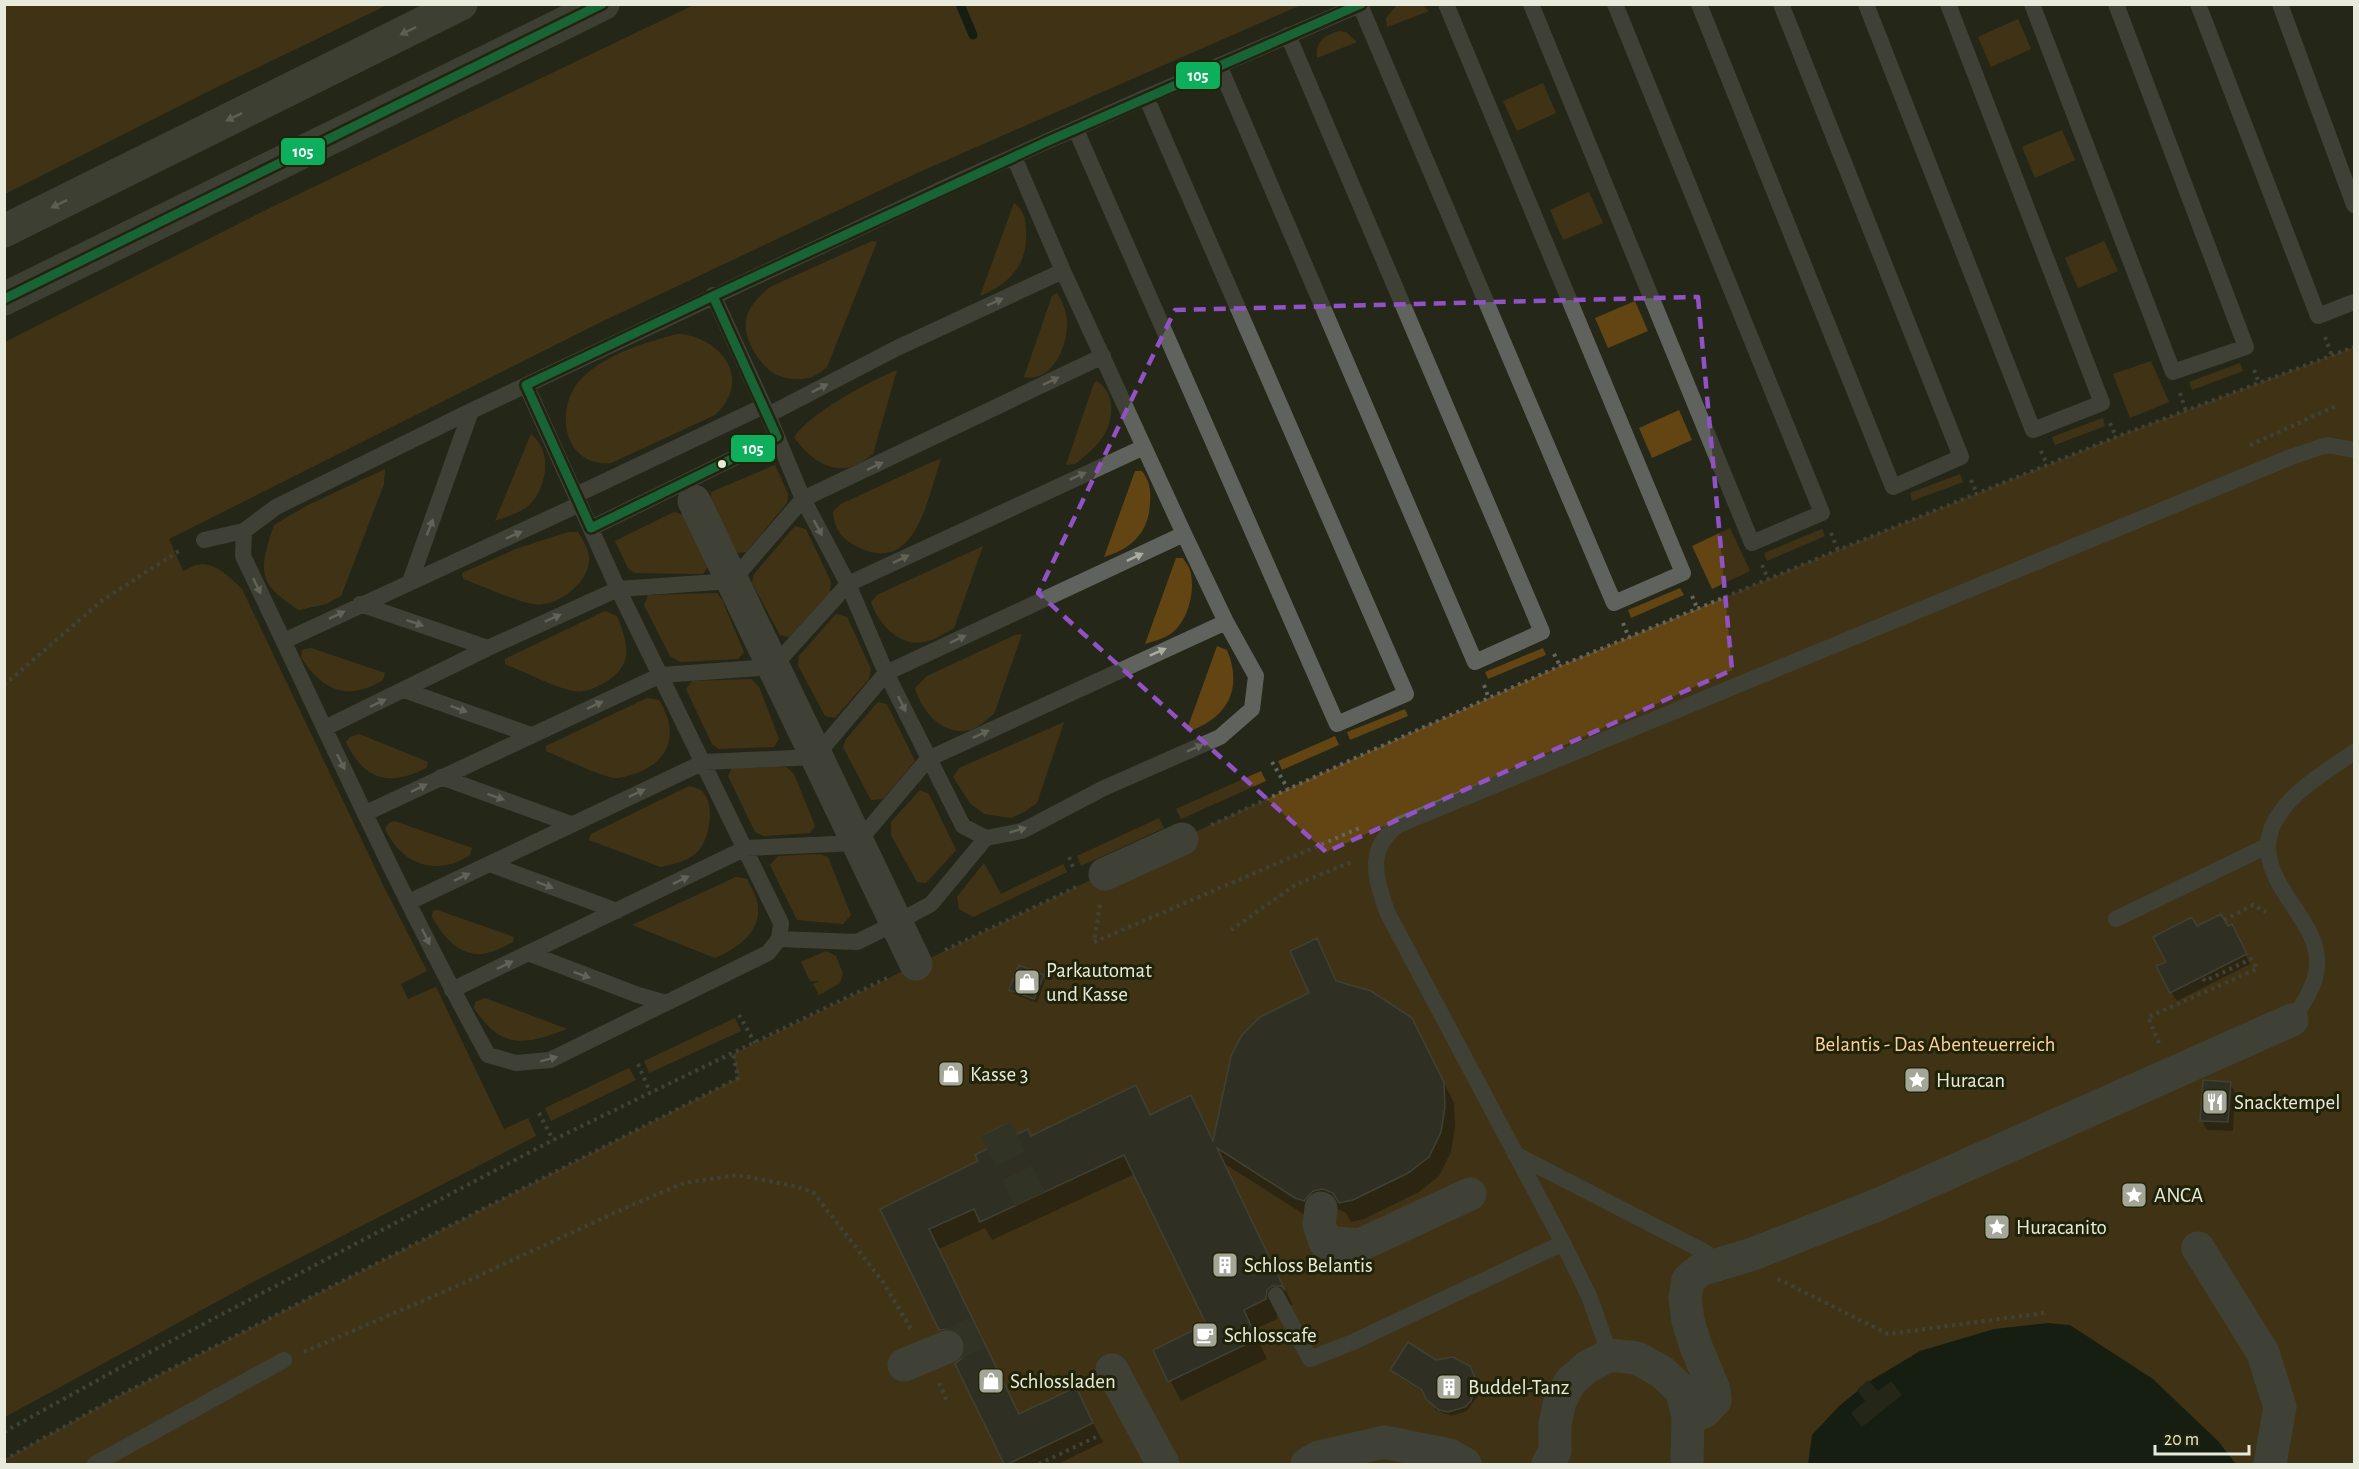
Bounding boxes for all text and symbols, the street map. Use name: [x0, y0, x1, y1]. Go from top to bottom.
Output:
one-way arrow: [400, 26, 417, 35]
line badge: 105: [1175, 61, 1221, 90]
text: 105: [1187, 68, 1209, 84]
one-way arrow: [225, 113, 242, 122]
line badge: 105: [280, 137, 326, 166]
text: 105: [292, 144, 314, 160]
one-way arrow: [50, 199, 67, 209]
one-way arrow: [986, 297, 1003, 306]
one-way arrow: [1042, 376, 1059, 385]
one-way arrow: [812, 383, 829, 393]
line badge: 105: [730, 434, 776, 463]
text: 105: [742, 441, 764, 457]
unlabelled marker: [716, 458, 728, 470]
one-way arrow: [867, 461, 884, 470]
one-way arrow: [1069, 472, 1086, 481]
one-way arrow: [425, 518, 435, 536]
one-way arrow: [813, 520, 823, 537]
one-way arrow: [506, 530, 523, 539]
one-way arrow: [1127, 552, 1145, 562]
one-way arrow: [892, 555, 909, 564]
one-way arrow: [253, 577, 262, 594]
one-way arrow: [328, 611, 345, 620]
one-way arrow: [545, 614, 562, 623]
one-way arrow: [406, 619, 424, 629]
one-way arrow: [950, 635, 967, 644]
one-way arrow: [1150, 647, 1168, 657]
one-way arrow: [897, 696, 906, 713]
one-way arrow: [369, 698, 386, 707]
one-way arrow: [587, 701, 604, 710]
one-way arrow: [450, 705, 468, 715]
one-way arrow: [973, 729, 991, 739]
one-way arrow: [1186, 743, 1203, 752]
one-way arrow: [337, 753, 346, 770]
one-way arrow: [410, 784, 427, 793]
one-way arrow: [629, 789, 646, 798]
one-way arrow: [487, 793, 505, 803]
one-way arrow: [1009, 825, 1027, 834]
one-way arrow: [453, 873, 470, 882]
one-way arrow: [672, 875, 689, 885]
one-way arrow: [536, 880, 554, 890]
one-way arrow: [421, 929, 431, 946]
one-way arrow: [496, 960, 513, 969]
place label: Parkautomat und Kasse: [1046, 960, 1152, 1005]
shop icon: Parkautomat und Kasse: [1012, 967, 1042, 997]
one-way arrow: [573, 970, 591, 980]
park label: Belantis - Das Abenteuerreich: [1815, 1034, 2055, 1055]
one-way arrow: [539, 1053, 558, 1063]
shop icon: Kasse 3: [936, 1059, 966, 1089]
place label: Kasse 3: [970, 1064, 1028, 1085]
place icon: Huracan: [1902, 1065, 1932, 1095]
place label: Huracan: [1936, 1070, 2005, 1091]
restaurant icon: Snacktempel: [2200, 1087, 2230, 1117]
place label: Snacktempel: [2234, 1092, 2340, 1113]
place icon: ANCA: [2119, 1180, 2149, 1210]
place label: ANCA: [2154, 1185, 2203, 1206]
place icon: Huracanito: [1982, 1212, 2012, 1242]
place label: Huracanito: [2016, 1217, 2107, 1238]
building icon: Schloss Belantis: [1210, 1250, 1240, 1280]
place label: Schloss Belantis: [1244, 1255, 1373, 1276]
cafe icon: Schlosscafe: [1190, 1320, 1220, 1350]
place label: Schlosscafe: [1224, 1325, 1317, 1346]
shop icon: Schlossladen: [976, 1366, 1006, 1396]
place label: Schlossladen: [1010, 1371, 1116, 1392]
building icon: Buddel-Tanz: [1434, 1372, 1464, 1402]
place label: Buddel-Tanz: [1468, 1377, 1569, 1398]
scale bar: [2155, 1418, 2250, 1456]
text: 20 m: [2164, 1431, 2199, 1449]

